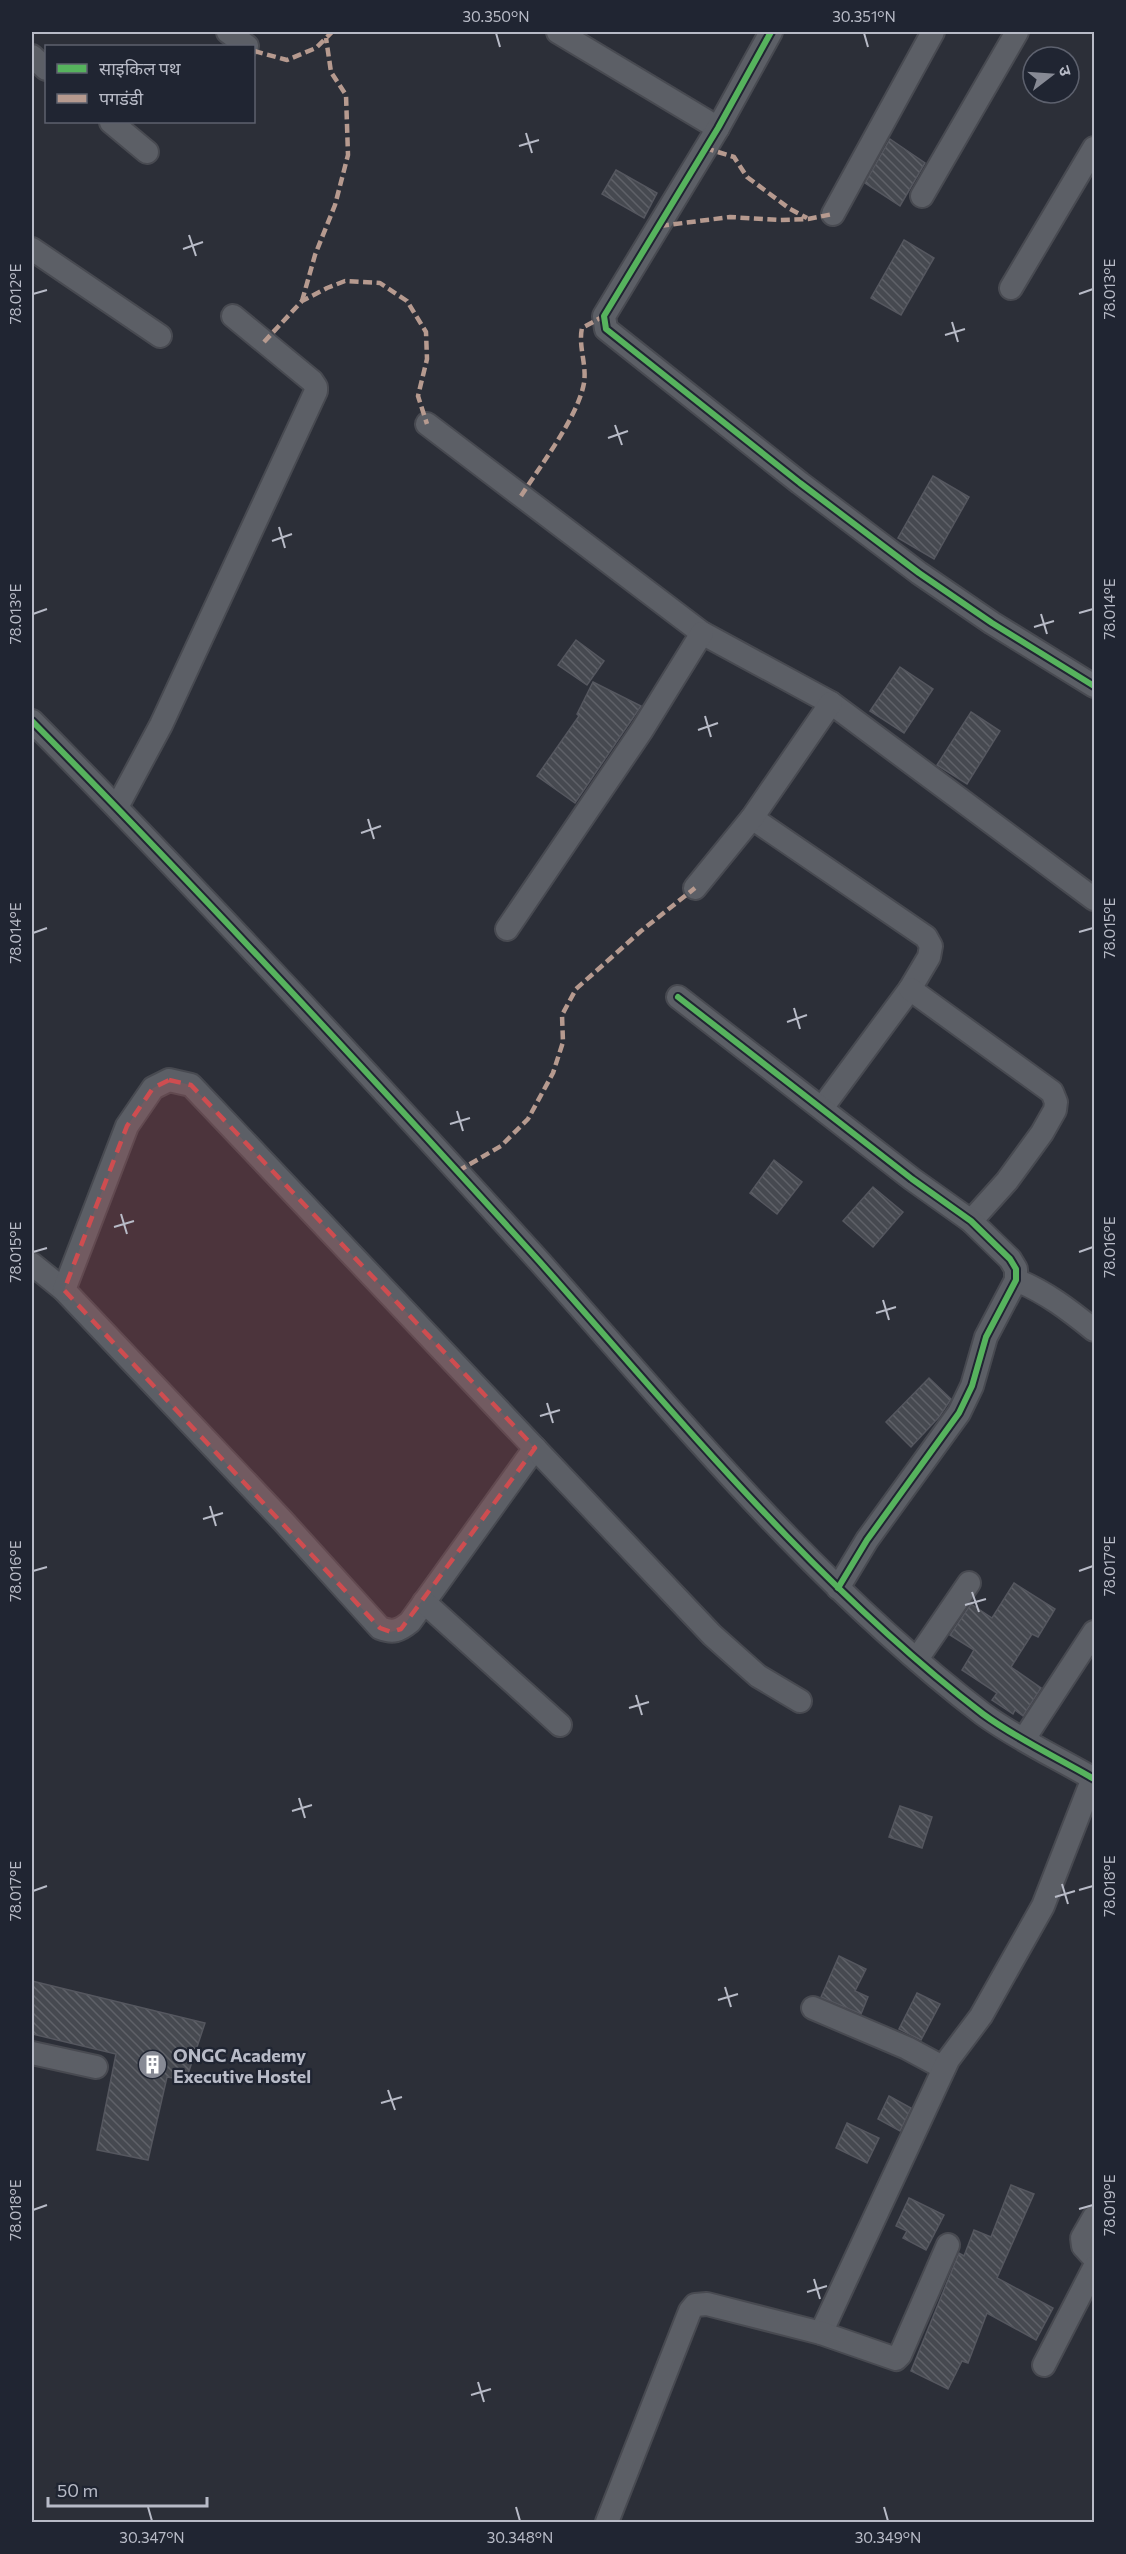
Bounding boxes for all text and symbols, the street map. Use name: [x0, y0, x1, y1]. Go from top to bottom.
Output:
text: 30.350°N: [463, 7, 529, 25]
text: 30.351°N: [832, 7, 896, 25]
legend: [45, 45, 255, 123]
north arrow: [1021, 45, 1081, 105]
text: साइकिल पथ: [99, 57, 181, 79]
text: उ: [1055, 63, 1076, 78]
text: पगडंडी: [99, 87, 144, 109]
text: 78.013°E: [1100, 259, 1118, 319]
text: 78.012°E: [6, 264, 24, 324]
text: 78.014°E: [1100, 578, 1118, 640]
text: 78.013°E: [6, 584, 24, 644]
text: 78.015°E: [1100, 898, 1118, 958]
text: 78.014°E: [6, 902, 24, 964]
text: 78.016°E: [1100, 1216, 1118, 1278]
text: 78.015°E: [6, 1222, 24, 1282]
text: 78.017°E: [1100, 1536, 1118, 1596]
text: 78.016°E: [6, 1540, 24, 1602]
text: 78.018°E: [1100, 1855, 1118, 1917]
text: 78.017°E: [6, 1861, 24, 1921]
place label: ONGC Academy Executive Hostel: [173, 2044, 311, 2087]
building icon: ONGC Academy Executive Hostel: [136, 2049, 168, 2081]
text: 78.019°E: [1100, 2174, 1118, 2236]
text: 78.018°E: [6, 2179, 24, 2241]
scale bar: [48, 2470, 207, 2508]
text: 50 m: [57, 2479, 98, 2501]
text: 30.347°N: [119, 2528, 185, 2546]
text: 30.348°N: [487, 2528, 553, 2546]
text: 30.349°N: [855, 2528, 921, 2546]

